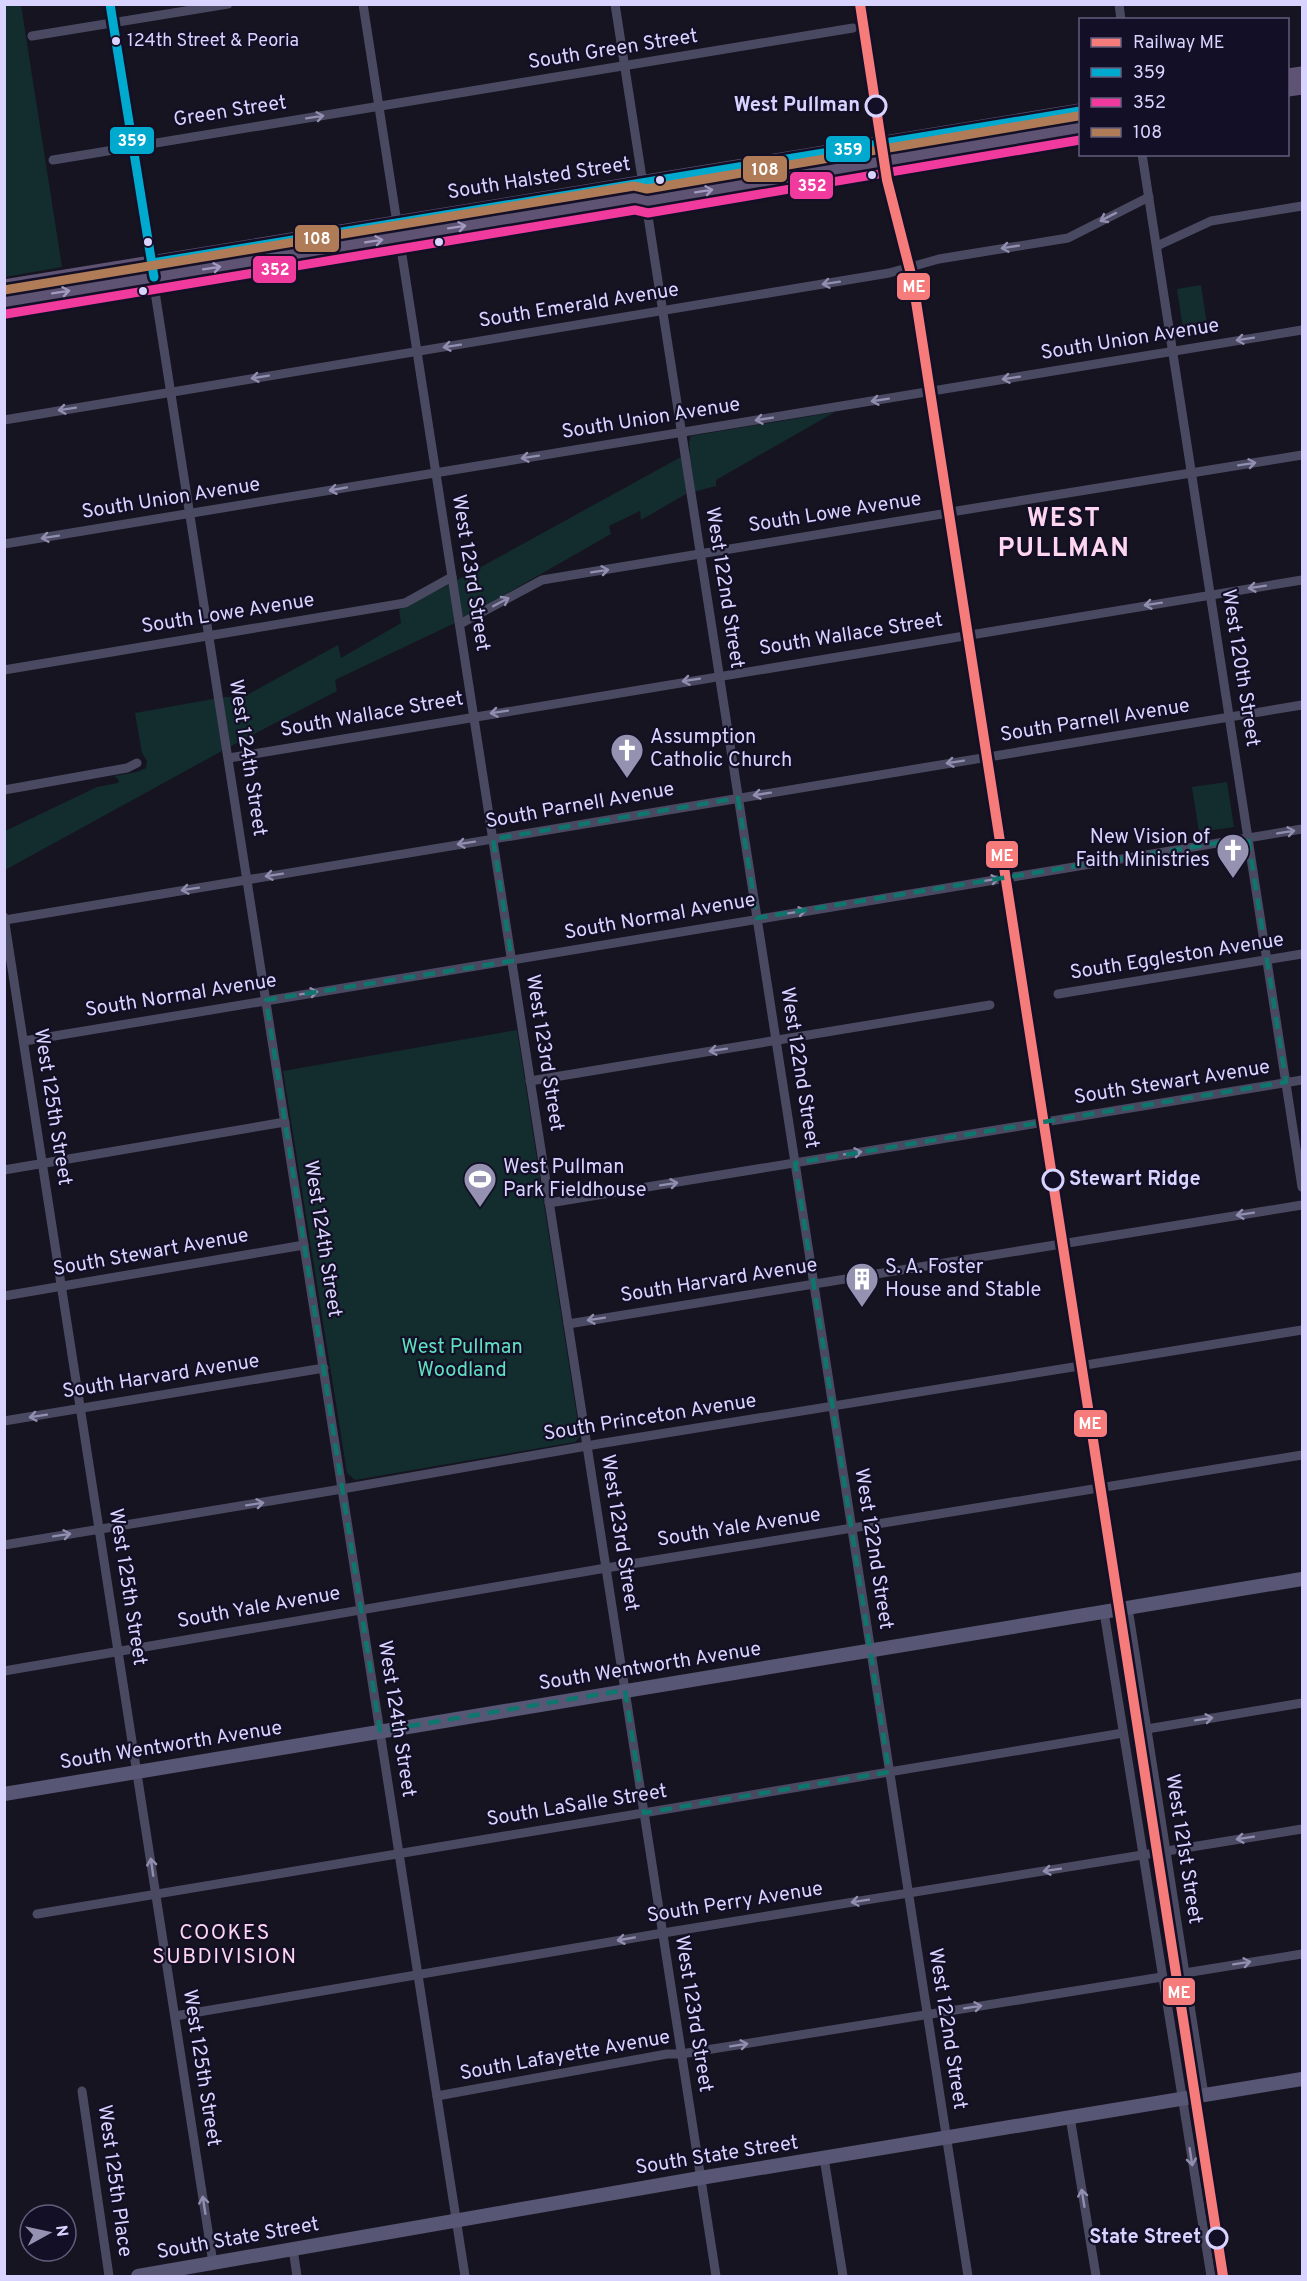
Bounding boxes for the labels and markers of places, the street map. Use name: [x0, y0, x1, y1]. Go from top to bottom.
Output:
place label: 124th Street & Peoria: [127, 30, 299, 53]
marker: 124th Street & Peoria: [110, 35, 122, 47]
place label: West Pullman: [734, 93, 860, 119]
marker: West Pullman: [865, 95, 887, 117]
unlabelled marker: [866, 169, 878, 181]
unlabelled marker: [654, 174, 666, 186]
unlabelled marker: [142, 236, 154, 248]
unlabelled marker: [433, 236, 445, 248]
unlabelled marker: [137, 285, 149, 297]
place label: Assumption Catholic Church: [650, 725, 792, 774]
church icon: Assumption Catholic Church: [609, 732, 645, 779]
place label: New Vision of Faith Ministries: [1076, 825, 1210, 874]
church icon: New Vision of Faith Ministries: [1215, 832, 1251, 879]
place label: West Pullman Park Fieldhouse: [503, 1155, 646, 1204]
sports icon: West Pullman Park Fieldhouse: [462, 1161, 498, 1208]
place label: Stewart Ridge: [1069, 1167, 1201, 1193]
marker: Stewart Ridge: [1042, 1169, 1064, 1191]
place label: S. A. Foster House and Stable: [885, 1255, 1041, 1304]
building icon: S. A. Foster House and Stable: [844, 1261, 880, 1308]
place label: State Street: [1089, 2225, 1201, 2251]
marker: State Street: [1206, 2227, 1228, 2249]

